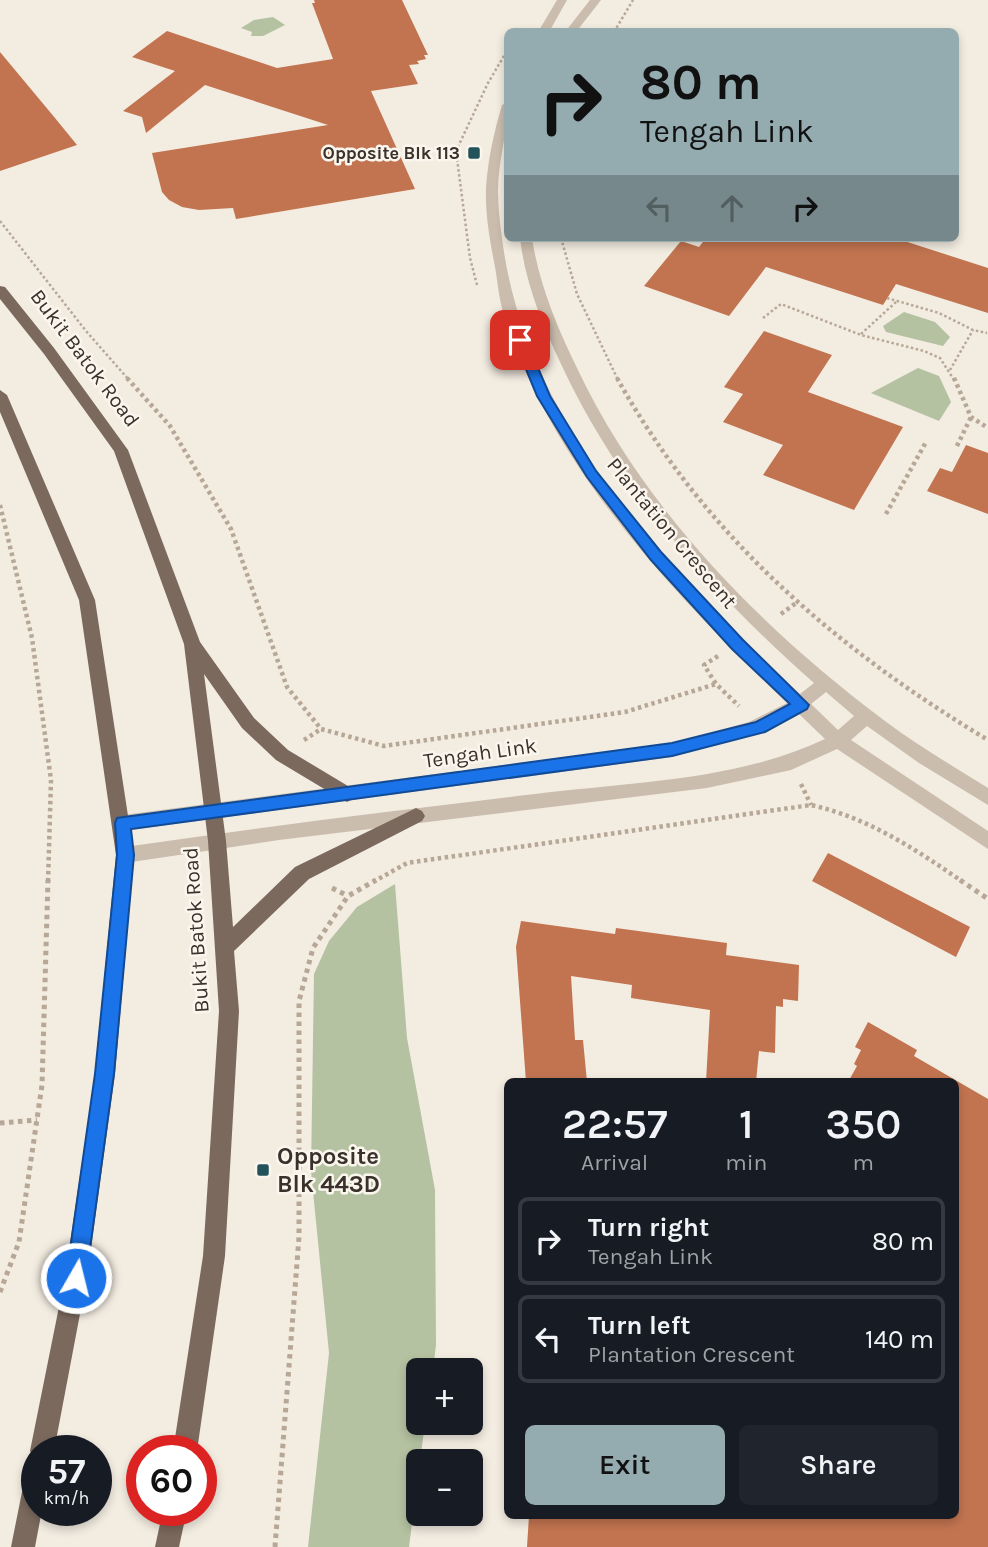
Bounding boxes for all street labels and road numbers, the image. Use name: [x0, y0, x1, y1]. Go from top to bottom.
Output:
street label: Bukit Batok Road: [25, 285, 145, 431]
street label: Plantation Crescent: [602, 453, 742, 613]
street label: Tengah Link: [422, 733, 538, 773]
street label: Bukit Batok Road: [178, 846, 214, 1014]

